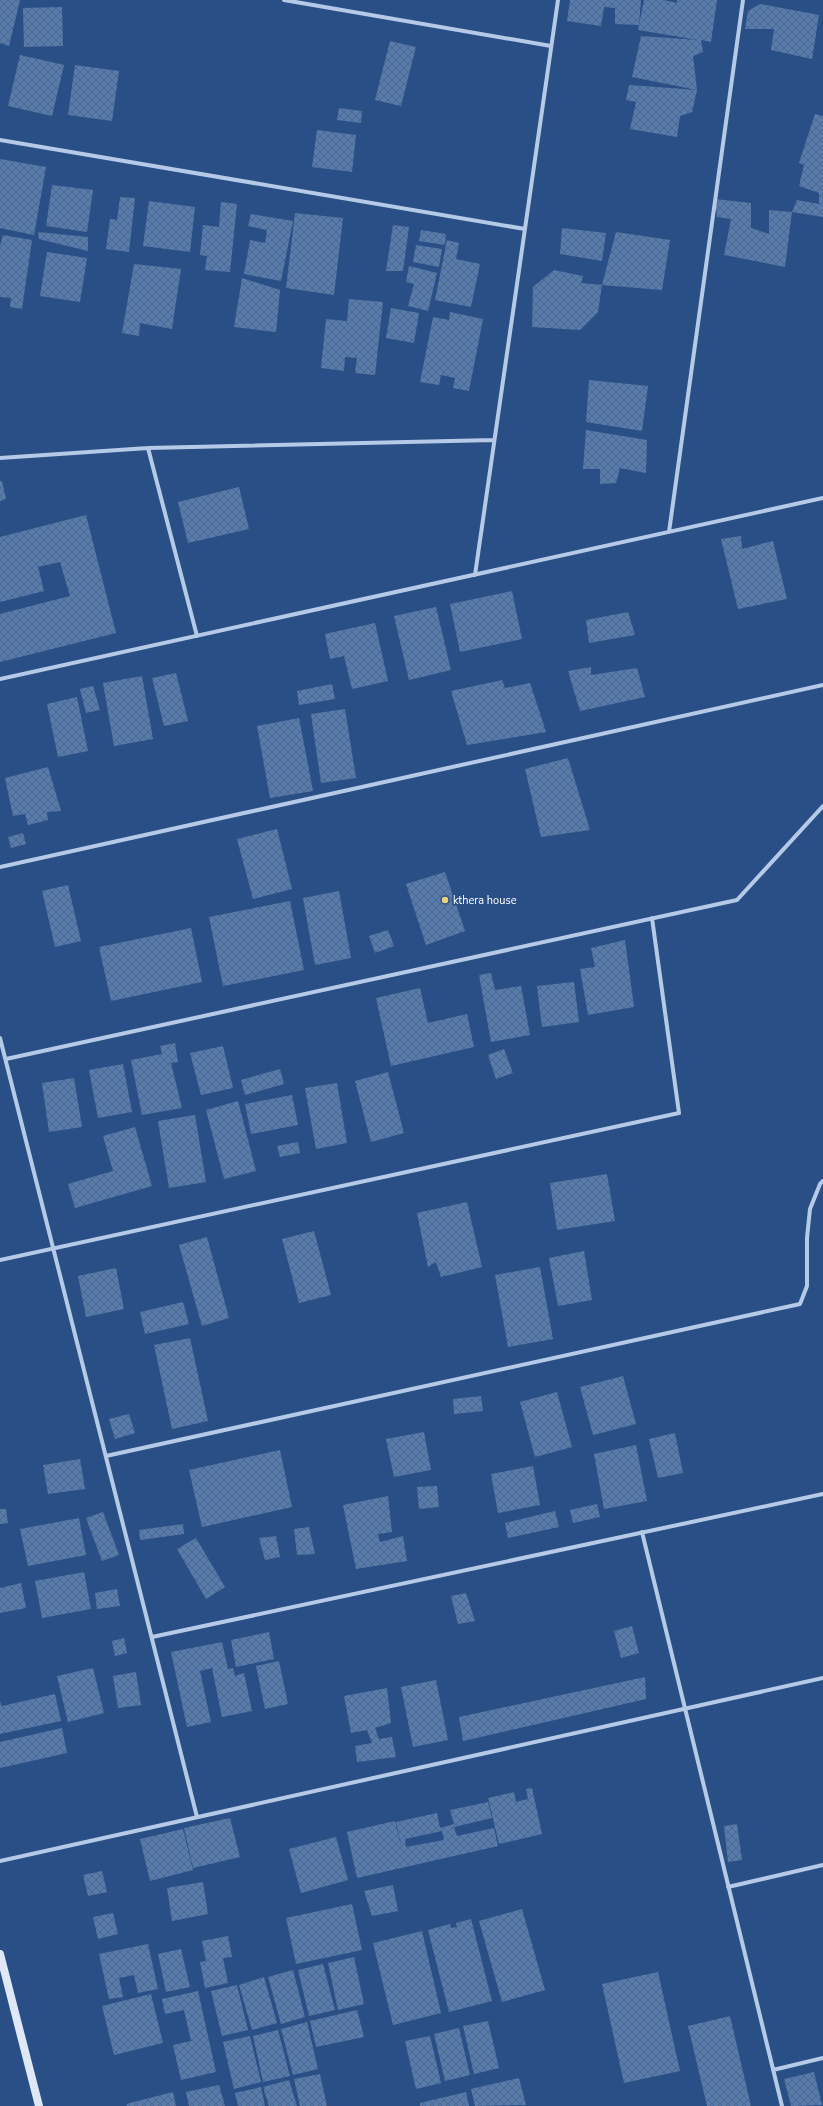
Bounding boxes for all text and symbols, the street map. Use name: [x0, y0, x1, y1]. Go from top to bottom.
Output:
place label: kthera house: [453, 893, 517, 908]
marker: kthera house: [440, 895, 450, 905]

